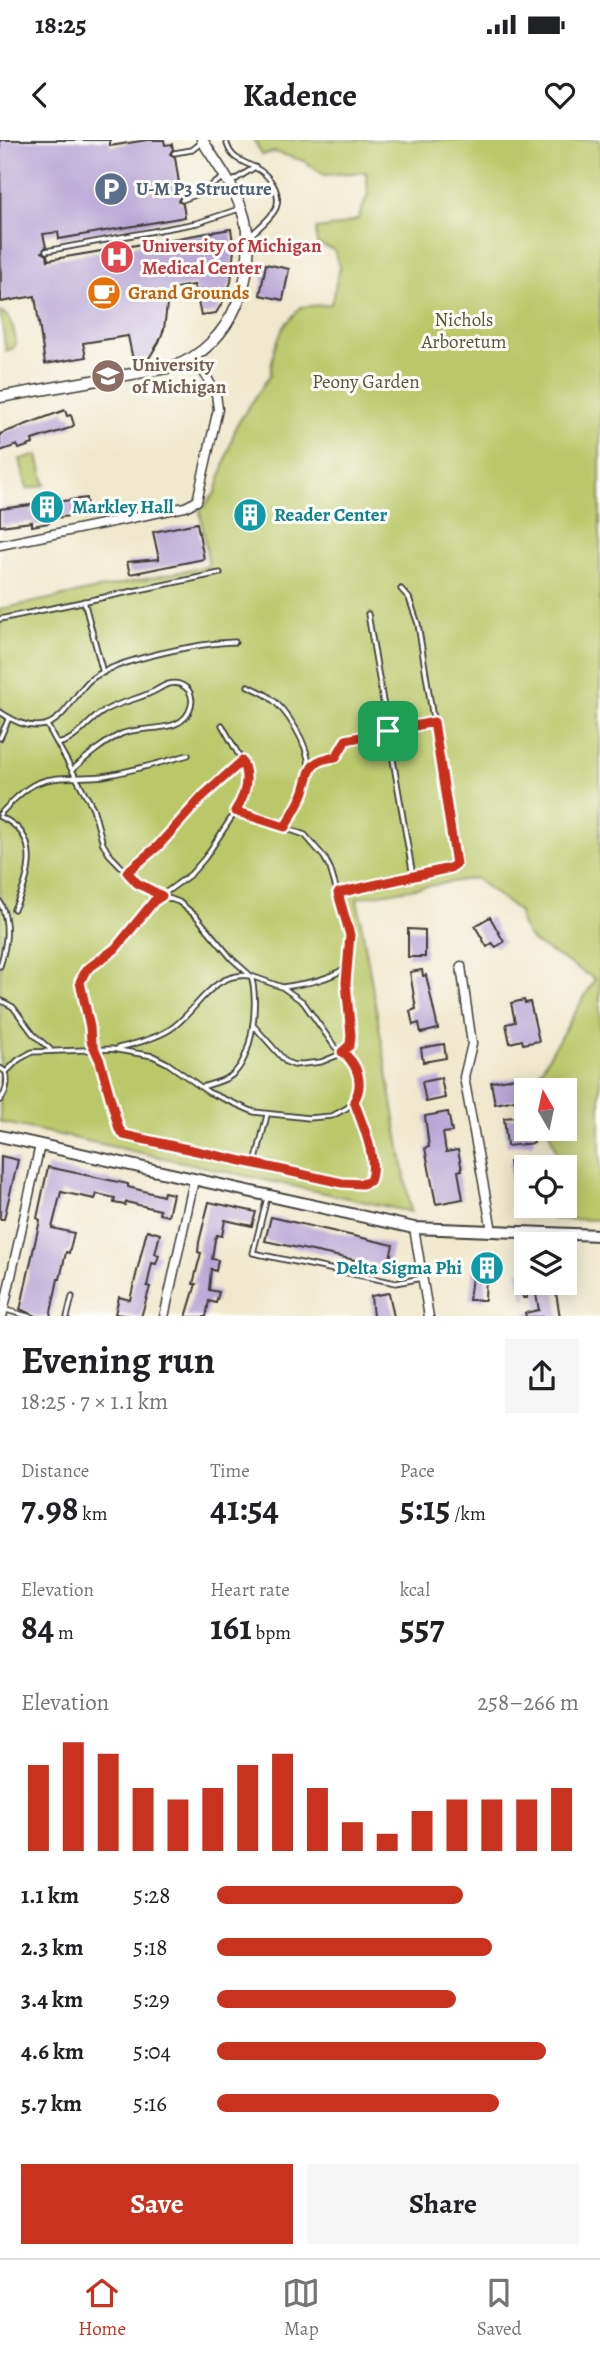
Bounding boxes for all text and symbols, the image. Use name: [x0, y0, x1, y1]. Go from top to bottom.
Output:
text: 18:25: [35, 7, 87, 42]
text: Kadence: [243, 73, 357, 117]
icon: back: [21, 76, 59, 114]
icon: heart: [541, 76, 579, 114]
parking icon: U-M P3 Structure: [92, 170, 130, 208]
place label: U-M P3 Structure: [136, 176, 272, 202]
place label: University of Michigan Medical Center: [142, 233, 322, 281]
hospital icon: University of Michigan Medical Center: [98, 238, 136, 276]
cafe icon: Grand Grounds: [85, 274, 123, 312]
place label: Grand Grounds: [128, 280, 250, 306]
park label: Nichols Arboretum: [420, 307, 507, 355]
place label: University of Michigan: [132, 352, 227, 400]
school or university icon: University of Michigan: [89, 357, 127, 395]
park label: Peony Garden: [312, 369, 420, 395]
building icon: Markley Hall: [28, 488, 66, 526]
place label: Markley Hall: [72, 494, 173, 520]
building icon: Reader Center: [231, 496, 269, 534]
place label: Reader Center: [274, 502, 388, 528]
pin: [358, 701, 418, 761]
icon: arrive: [369, 712, 407, 750]
north arrow: [514, 1078, 578, 1141]
map controls: [514, 1078, 577, 1295]
button: locate: [514, 1155, 577, 1218]
button: layers: [514, 1232, 577, 1295]
building icon: Delta Sigma Phi: [468, 1249, 506, 1287]
place label: Delta Sigma Phi: [336, 1255, 462, 1281]
text: Evening run: [21, 1334, 215, 1386]
button: share: [505, 1339, 579, 1413]
text: 18:25 · 7 × 1.1 km: [21, 1386, 168, 1417]
text: Distance: [21, 1458, 89, 1484]
text: Time: [210, 1458, 250, 1484]
text: Pace: [400, 1458, 435, 1484]
text: 7.98: [21, 1484, 79, 1532]
text: 41:54: [210, 1484, 279, 1532]
text: 5:15: [400, 1484, 450, 1532]
text: km: [79, 1501, 108, 1527]
text: /km: [450, 1501, 486, 1527]
text: Elevation: [21, 1577, 94, 1603]
text: Heart rate: [210, 1577, 290, 1603]
text: kcal: [400, 1577, 430, 1603]
text: 84: [21, 1603, 54, 1651]
text: 161: [210, 1603, 252, 1651]
text: 557: [400, 1603, 445, 1651]
text: m: [54, 1620, 74, 1646]
text: bpm: [252, 1620, 291, 1646]
text: Elevation: [21, 1687, 109, 1718]
text: 258–266 m: [477, 1687, 579, 1718]
text: 1.1 km: [21, 1880, 79, 1911]
text: 5:28: [133, 1880, 170, 1911]
text: 2.3 km: [21, 1932, 84, 1963]
text: 5:18: [133, 1932, 167, 1963]
text: 3.4 km: [21, 1984, 83, 2015]
text: 5:29: [133, 1984, 170, 2015]
text: 4.6 km: [21, 2036, 84, 2067]
text: 5:04: [133, 2036, 171, 2067]
text: 5.7 km: [21, 2088, 82, 2119]
text: 5:16: [133, 2088, 167, 2119]
button: Save: [21, 2164, 293, 2244]
button: Share: [307, 2164, 579, 2244]
tab: Home: [78, 2274, 126, 2342]
tab: Map: [282, 2274, 320, 2342]
tab: Saved: [477, 2274, 522, 2342]

